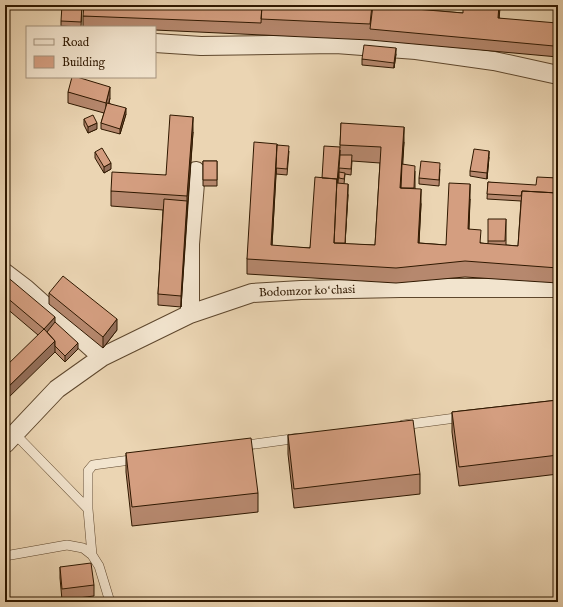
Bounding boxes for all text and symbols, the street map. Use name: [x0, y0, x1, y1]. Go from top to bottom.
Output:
legend: [26, 26, 156, 78]
text: Road: [62, 35, 90, 50]
text: Building: [62, 55, 106, 70]
street label: Bodomzor koʻchasi: [259, 282, 355, 300]

